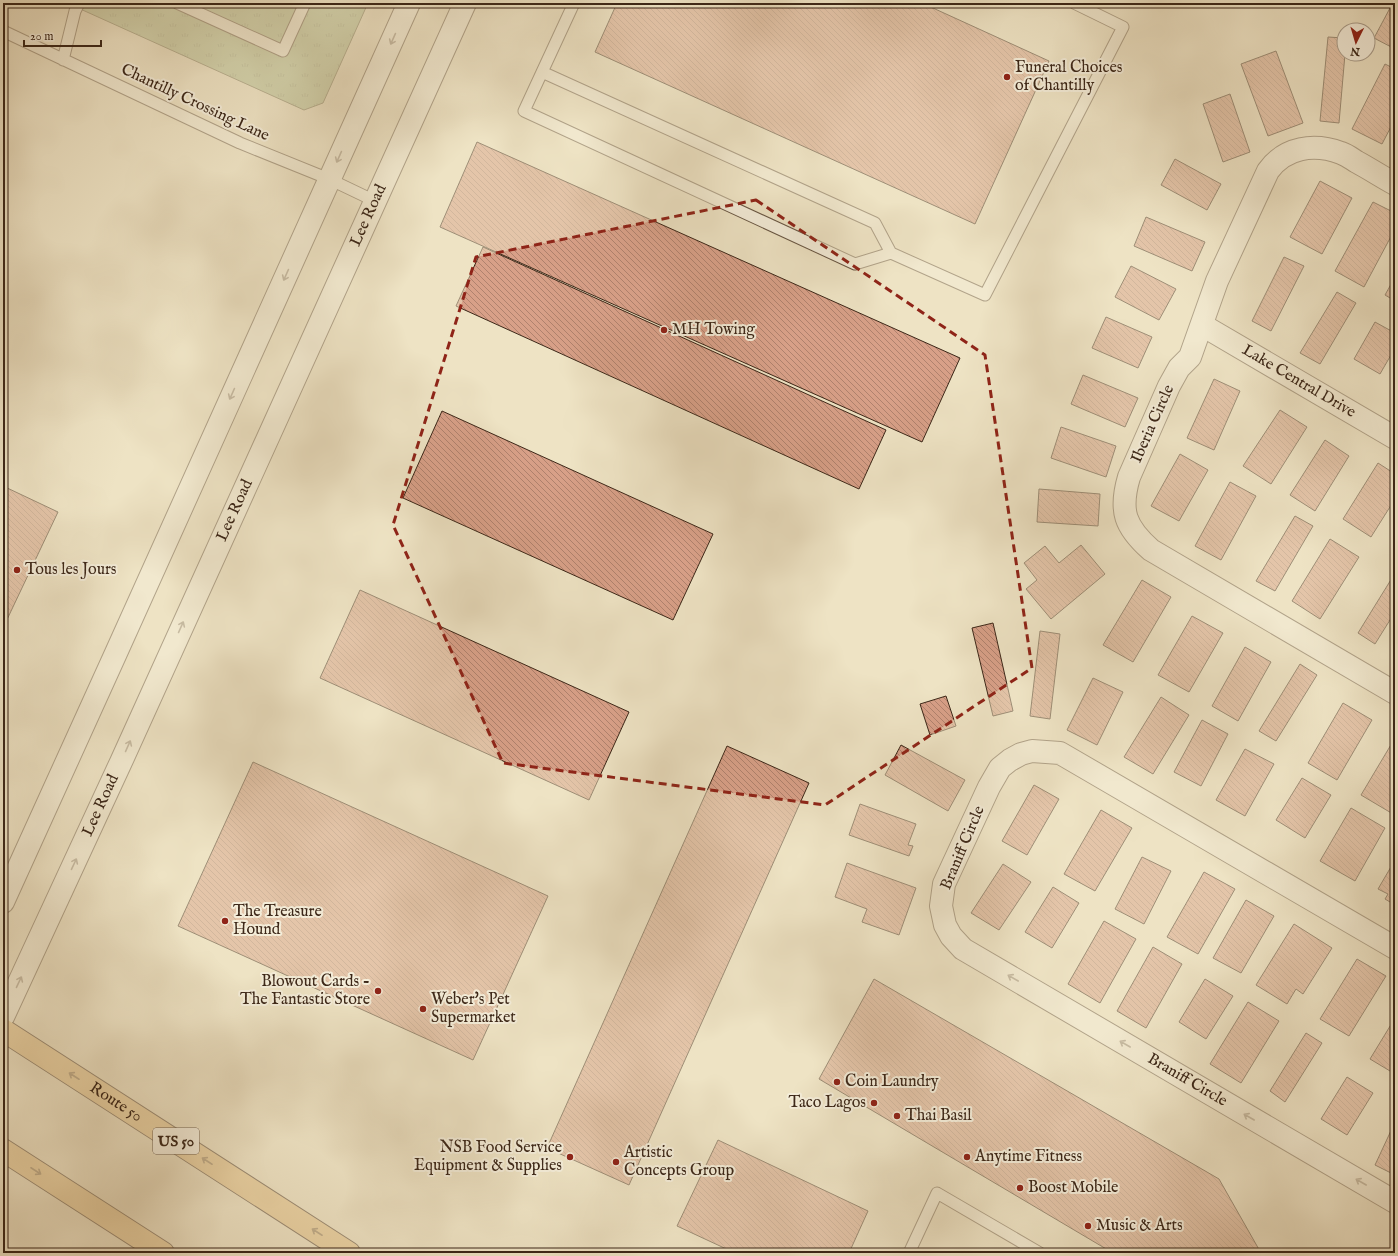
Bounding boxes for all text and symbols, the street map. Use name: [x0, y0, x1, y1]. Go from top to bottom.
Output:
scale bar: [24, 22, 101, 48]
north arrow: [1336, 22, 1376, 62]
text: 20 m: [30, 29, 53, 44]
one-way arrow: [389, 32, 396, 44]
text: N: [1349, 44, 1362, 58]
place label: Funeral Choices of Chantilly: [1015, 58, 1123, 96]
street label: Chantilly Crossing Lane: [118, 60, 272, 146]
marker: Funeral Choices of Chantilly: [1002, 72, 1012, 82]
one-way arrow: [335, 151, 343, 163]
street label: Lee Road: [346, 181, 392, 250]
one-way arrow: [282, 269, 289, 281]
place label: MH Towing: [672, 320, 755, 340]
marker: MH Towing: [659, 325, 669, 335]
street label: Lake Central Drive: [1238, 341, 1359, 423]
street label: Iberia Circle: [1127, 382, 1179, 466]
one-way arrow: [228, 388, 236, 400]
street label: Lee Road: [212, 476, 258, 545]
place label: Tous les Jours: [25, 560, 117, 580]
marker: Tous les Jours: [12, 565, 22, 575]
one-way arrow: [178, 622, 186, 634]
one-way arrow: [125, 740, 132, 752]
street label: Lee Road: [78, 771, 124, 840]
street label: Braniff Circle: [936, 803, 990, 893]
one-way arrow: [71, 858, 78, 870]
place label: The Treasure Hound: [233, 902, 322, 940]
marker: The Treasure Hound: [220, 916, 230, 926]
place label: Blowout Cards - The Fantastic Store: [240, 972, 370, 1010]
one-way arrow: [1007, 974, 1019, 982]
one-way arrow: [16, 976, 24, 988]
marker: Blowout Cards - The Fantastic Store: [373, 986, 383, 996]
place label: Weber's Pet Supermarket: [431, 990, 516, 1028]
marker: Weber's Pet Supermarket: [418, 1004, 428, 1014]
one-way arrow: [1119, 1039, 1131, 1047]
street label: Braniff Circle: [1144, 1049, 1231, 1112]
one-way arrow: [69, 1072, 80, 1080]
place label: Coin Laundry: [845, 1072, 939, 1092]
marker: Coin Laundry: [832, 1077, 842, 1087]
street label: Route 50: [85, 1078, 146, 1127]
place label: Taco Lagos: [788, 1093, 866, 1113]
marker: Taco Lagos: [869, 1098, 879, 1108]
place label: Thai Basil: [905, 1106, 972, 1126]
marker: Thai Basil: [892, 1111, 902, 1121]
one-way arrow: [1243, 1112, 1255, 1120]
road number: US 50: [153, 1128, 199, 1154]
place label: NSB Food Service Equipment & Supplies: [414, 1138, 562, 1176]
place label: Artistic Concepts Group: [623, 1143, 734, 1181]
place label: Anytime Fitness: [974, 1147, 1082, 1167]
marker: NSB Food Service Equipment & Supplies: [565, 1152, 575, 1162]
marker: Anytime Fitness: [962, 1152, 972, 1162]
one-way arrow: [201, 1157, 213, 1165]
marker: Artistic Concepts Group: [611, 1157, 621, 1167]
one-way arrow: [30, 1167, 41, 1175]
place label: Boost Mobile: [1028, 1178, 1118, 1198]
one-way arrow: [1355, 1178, 1367, 1186]
marker: Boost Mobile: [1015, 1183, 1025, 1193]
place label: Music & Arts: [1096, 1216, 1183, 1236]
marker: Music & Arts: [1083, 1221, 1093, 1231]
one-way arrow: [311, 1228, 322, 1236]

